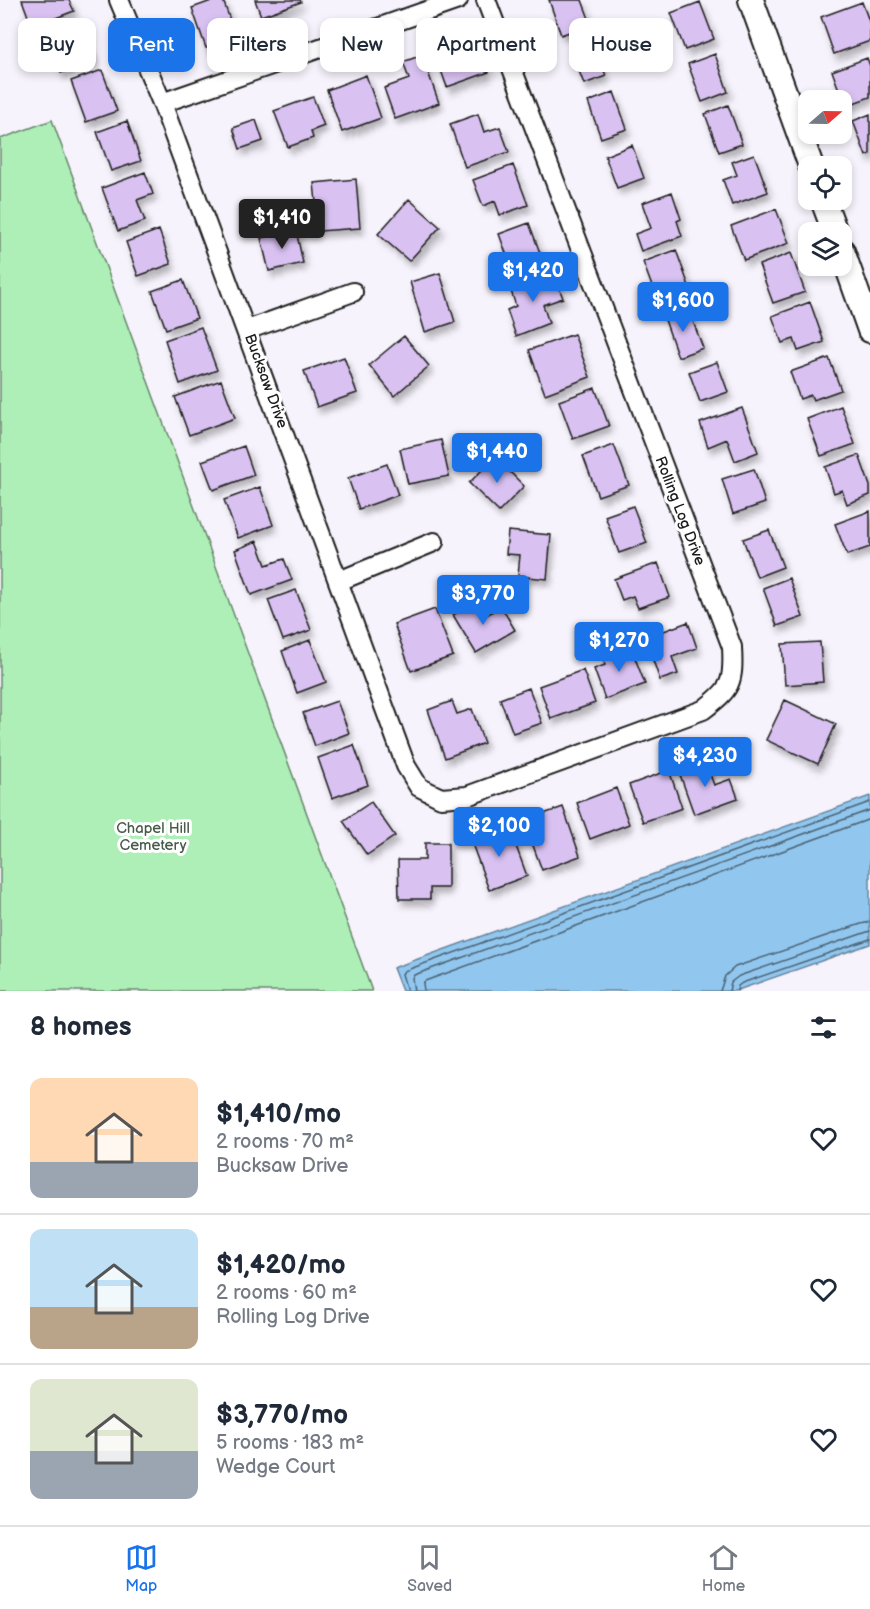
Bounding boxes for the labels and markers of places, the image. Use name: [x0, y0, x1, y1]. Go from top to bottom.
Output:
pin: $1,410: [233, 199, 331, 250]
pin: $1,420: [484, 252, 582, 303]
pin: $1,600: [634, 282, 732, 333]
pin: $1,440: [448, 433, 546, 484]
pin: $3,770: [434, 575, 532, 626]
pin: $1,270: [570, 622, 668, 673]
pin: $4,230: [656, 737, 754, 788]
pin: $2,100: [450, 807, 548, 858]

